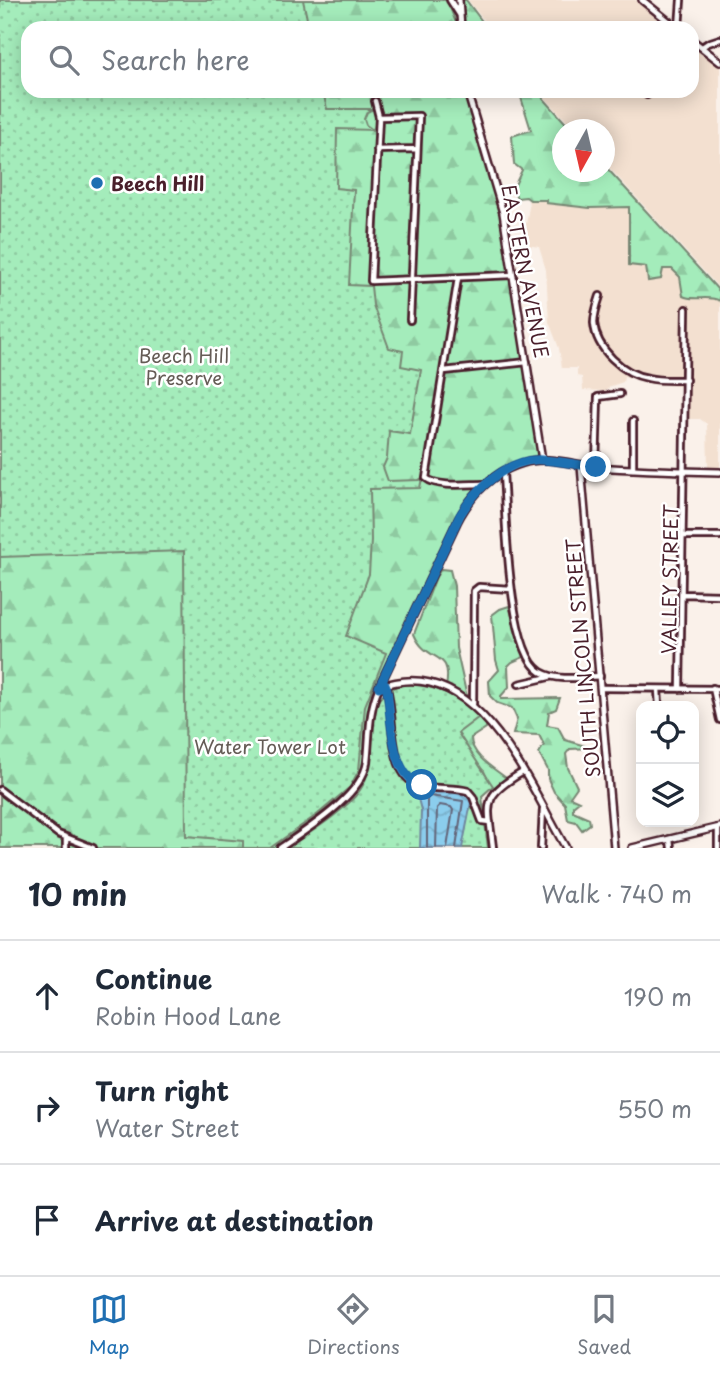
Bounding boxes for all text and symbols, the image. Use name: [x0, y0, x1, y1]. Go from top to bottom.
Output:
search box: [21, 21, 699, 98]
text: Search here: [101, 40, 250, 79]
icon: search: [45, 41, 83, 79]
north arrow: [552, 119, 615, 182]
place label: Beech Hill: [111, 169, 204, 197]
marker: Beech Hill: [89, 175, 105, 191]
street label: EASTERN AVENUE: [495, 182, 557, 360]
park label: Beech Hill Preserve: [139, 341, 229, 391]
route end: [580, 451, 611, 482]
street label: VALLEY STREET: [654, 504, 684, 654]
street label: SOUTH LINCOLN STREET: [558, 537, 606, 779]
map controls: [636, 701, 699, 827]
button: locate: [636, 701, 699, 764]
park label: Water Tower Lot: [194, 732, 346, 760]
button: layers: [636, 764, 699, 827]
route start: [406, 769, 437, 800]
text: 10 min: [28, 871, 127, 916]
text: Walk · 740 m: [542, 876, 692, 911]
text: Continue: [95, 959, 212, 998]
icon: ahead: [28, 977, 66, 1015]
text: 190 m: [624, 979, 692, 1014]
text: Robin Hood Lane: [95, 998, 281, 1033]
text: Turn right: [95, 1071, 229, 1110]
icon: right: [28, 1089, 66, 1127]
text: 550 m: [617, 1091, 692, 1126]
text: Water Street: [95, 1110, 239, 1145]
icon: arrive: [28, 1201, 66, 1239]
text: Arrive at destination: [95, 1201, 374, 1240]
tab: Map: [89, 1290, 129, 1360]
tab: Directions: [307, 1290, 400, 1360]
tab: Saved: [577, 1290, 631, 1360]

